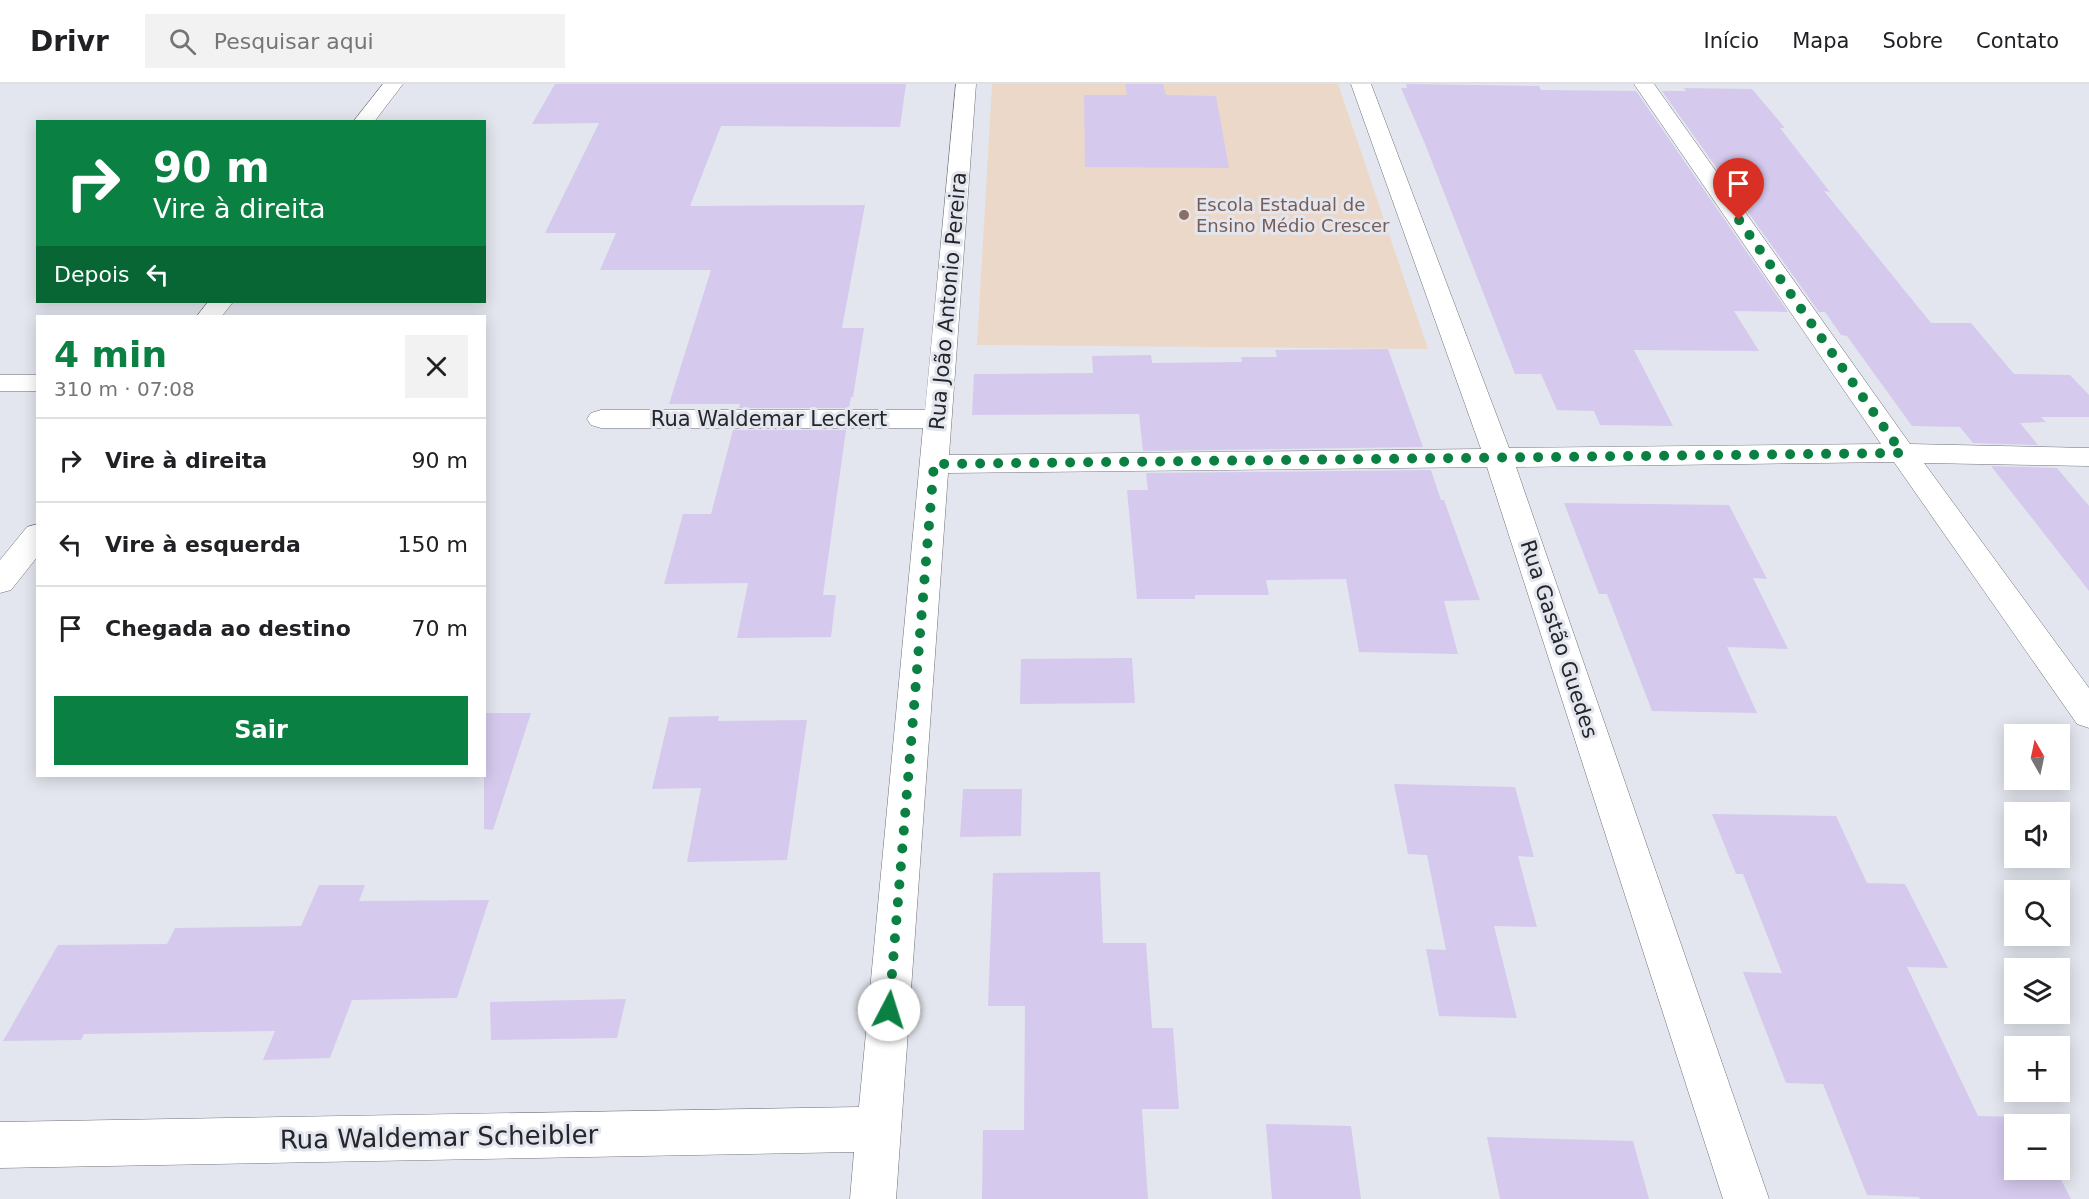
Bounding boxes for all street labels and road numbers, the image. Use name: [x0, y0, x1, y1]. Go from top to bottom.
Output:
street label: Rua João Antonio Pereira: [925, 171, 971, 431]
street label: Rua Waldemar Leckert: [651, 407, 887, 431]
street label: Rua Gastão Guedes: [1516, 537, 1602, 741]
street label: Rua Waldemar Scheibler: [280, 1119, 599, 1155]

